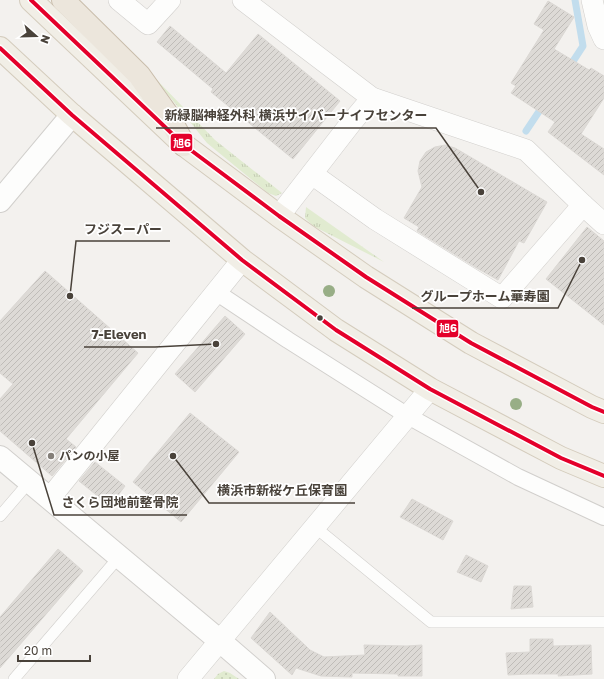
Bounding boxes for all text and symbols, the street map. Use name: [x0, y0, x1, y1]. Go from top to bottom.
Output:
north arrow: [16, 16, 56, 56]
text: N: [38, 33, 53, 46]
callout: 新緑脳神経外科 横浜サイバーナイフセンター: [156, 103, 436, 128]
text: 新緑脳神経外科 横浜サイバーナイフセンター: [165, 107, 428, 123]
line badge: 旭6: [170, 133, 193, 152]
text: 旭6: [173, 136, 191, 149]
callout: フジスーパー: [76, 216, 170, 241]
text: フジスーパー: [84, 221, 162, 237]
callout: グループホーム華寿園: [412, 283, 558, 308]
text: グループホーム華寿園: [421, 288, 549, 304]
unlabelled marker: [315, 313, 325, 323]
line badge: 旭6: [436, 319, 459, 338]
text: 旭6: [439, 321, 457, 334]
callout: 7-Eleven: [84, 322, 155, 347]
text: 7-Eleven: [92, 326, 147, 342]
place label: パンの小屋: [59, 448, 120, 463]
marker: パンの小屋: [46, 451, 56, 461]
callout: 横浜市新桜ケ丘保育園: [209, 478, 355, 503]
text: 横浜市新桜ケ丘保育園: [217, 482, 347, 498]
callout: さくら団地前整骨院: [54, 490, 187, 515]
text: さくら団地前整骨院: [61, 494, 179, 510]
scale bar: [18, 637, 90, 663]
text: 20 m: [24, 643, 52, 658]

